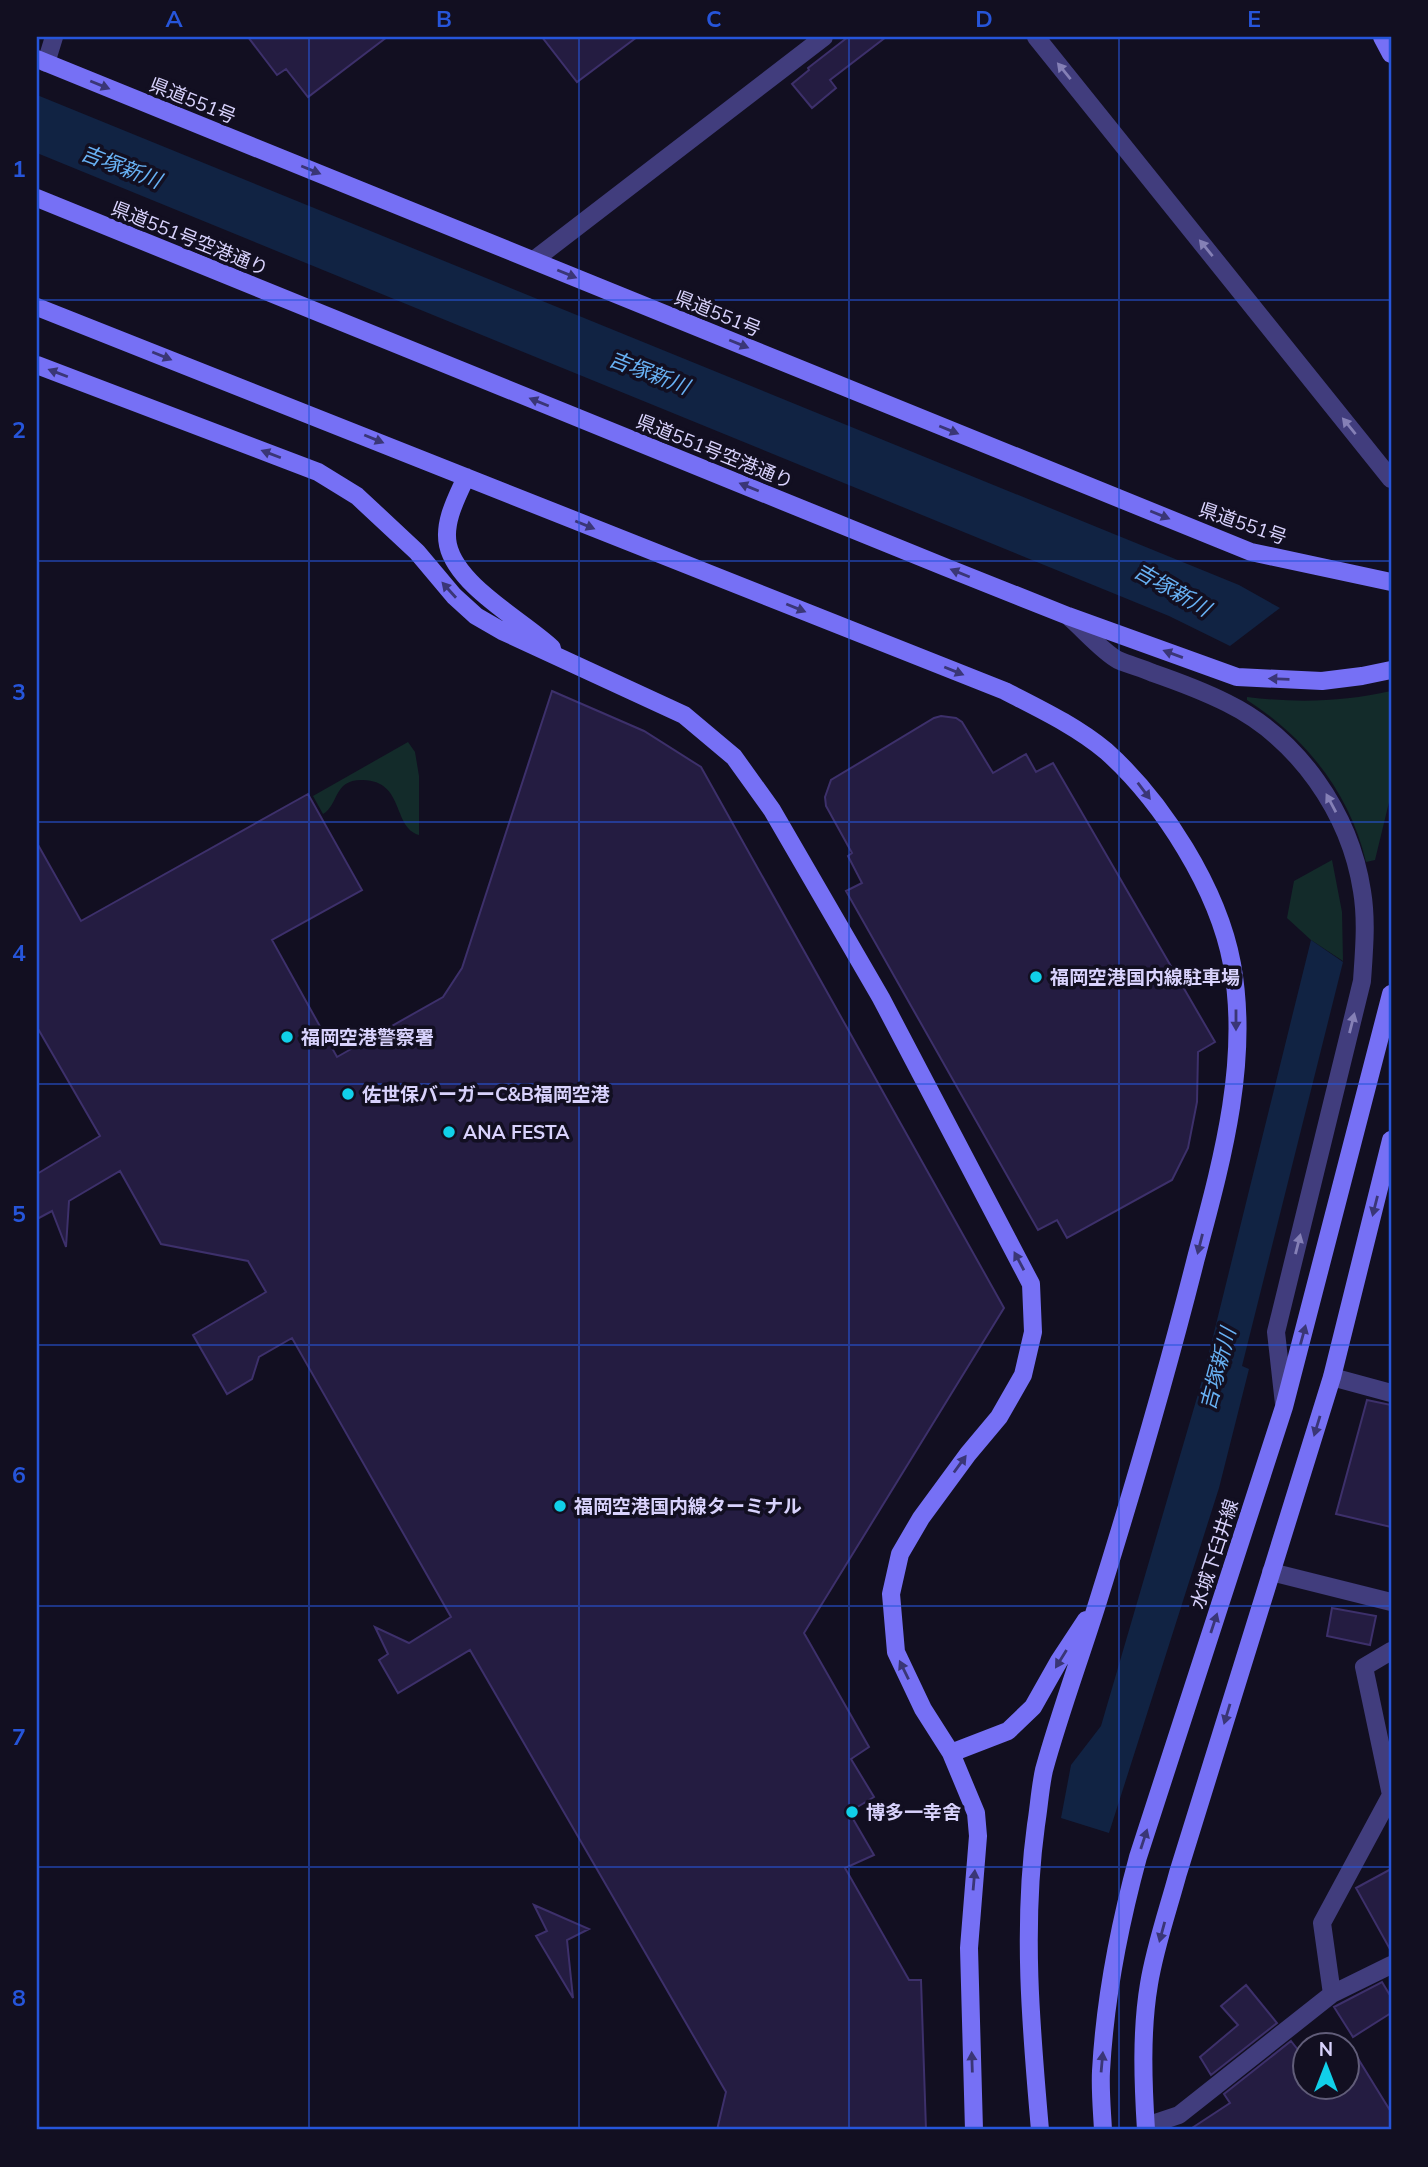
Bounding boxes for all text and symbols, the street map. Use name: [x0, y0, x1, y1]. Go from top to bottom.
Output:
text: A: [165, 4, 183, 33]
text: B: [436, 4, 452, 33]
text: C: [706, 4, 722, 33]
text: D: [975, 4, 993, 33]
text: E: [1247, 4, 1261, 33]
one-way arrow: [1057, 62, 1072, 80]
street label: 県道551号: [146, 72, 240, 128]
one-way arrow: [90, 79, 111, 90]
water label: 吉塚新川: [77, 139, 167, 194]
text: 1: [12, 154, 26, 183]
one-way arrow: [301, 165, 322, 176]
street label: 県道551号空港通り: [108, 196, 272, 280]
one-way arrow: [1199, 240, 1214, 258]
one-way arrow: [557, 268, 578, 279]
street label: 県道551号: [671, 285, 765, 341]
one-way arrow: [728, 338, 749, 349]
water label: 吉塚新川: [605, 345, 695, 400]
one-way arrow: [152, 350, 173, 361]
one-way arrow: [48, 367, 69, 378]
one-way arrow: [528, 396, 549, 407]
street label: 県道551号空港通り: [633, 409, 797, 493]
text: 2: [12, 415, 26, 444]
one-way arrow: [1342, 417, 1356, 435]
one-way arrow: [939, 424, 960, 435]
one-way arrow: [364, 434, 385, 445]
one-way arrow: [260, 449, 281, 460]
one-way arrow: [739, 482, 760, 493]
street label: 県道551号: [1196, 497, 1290, 549]
one-way arrow: [1150, 510, 1171, 521]
one-way arrow: [575, 519, 596, 530]
water label: 吉塚新川: [1130, 557, 1217, 622]
one-way arrow: [950, 568, 971, 579]
one-way arrow: [441, 581, 457, 599]
one-way arrow: [786, 603, 807, 614]
one-way arrow: [1162, 648, 1183, 659]
one-way arrow: [944, 666, 965, 677]
one-way arrow: [1268, 674, 1290, 685]
text: 3: [12, 677, 26, 706]
one-way arrow: [1137, 782, 1151, 801]
one-way arrow: [1325, 793, 1336, 813]
text: 4: [12, 938, 26, 967]
place label: 福岡空港国内線駐車場: [1050, 965, 1240, 989]
marker: 福岡空港国内線駐車場: [1028, 969, 1044, 985]
one-way arrow: [1230, 1009, 1242, 1031]
one-way arrow: [1347, 1012, 1358, 1034]
place label: 福岡空港警察署: [301, 1025, 434, 1049]
marker: 福岡空港警察署: [279, 1029, 295, 1045]
place label: 佐世保バーガーC&B福岡空港: [362, 1082, 610, 1106]
marker: 佐世保バーガーC&B福岡空港: [340, 1086, 356, 1102]
place label: ANA FESTA: [463, 1120, 570, 1144]
marker: ANA FESTA: [441, 1124, 457, 1140]
one-way arrow: [1369, 1196, 1380, 1218]
text: 5: [12, 1199, 26, 1228]
one-way arrow: [1194, 1233, 1205, 1255]
one-way arrow: [1293, 1233, 1304, 1255]
one-way arrow: [1013, 1251, 1024, 1271]
water label: 吉塚新川: [1194, 1323, 1241, 1413]
one-way arrow: [1298, 1324, 1309, 1346]
one-way arrow: [1311, 1416, 1321, 1437]
one-way arrow: [953, 1455, 967, 1473]
text: 6: [12, 1460, 26, 1489]
place label: 福岡空港国内線ターミナル: [574, 1494, 802, 1518]
street label: 水城下臼井線: [1185, 1496, 1243, 1612]
marker: 福岡空港国内線ターミナル: [552, 1498, 568, 1514]
one-way arrow: [1209, 1612, 1220, 1633]
one-way arrow: [1054, 1650, 1067, 1669]
one-way arrow: [898, 1660, 910, 1680]
one-way arrow: [1222, 1703, 1232, 1724]
text: 7: [12, 1722, 26, 1751]
place label: 博多一幸舍: [866, 1800, 961, 1824]
marker: 博多一幸舍: [844, 1804, 860, 1820]
one-way arrow: [1139, 1829, 1150, 1850]
one-way arrow: [969, 1868, 980, 1890]
one-way arrow: [1156, 1921, 1166, 1942]
text: 8: [12, 1983, 26, 2012]
north arrow: [1292, 2030, 1362, 2100]
text: N: [1319, 2037, 1333, 2061]
one-way arrow: [967, 2051, 978, 2073]
one-way arrow: [1097, 2051, 1108, 2073]

